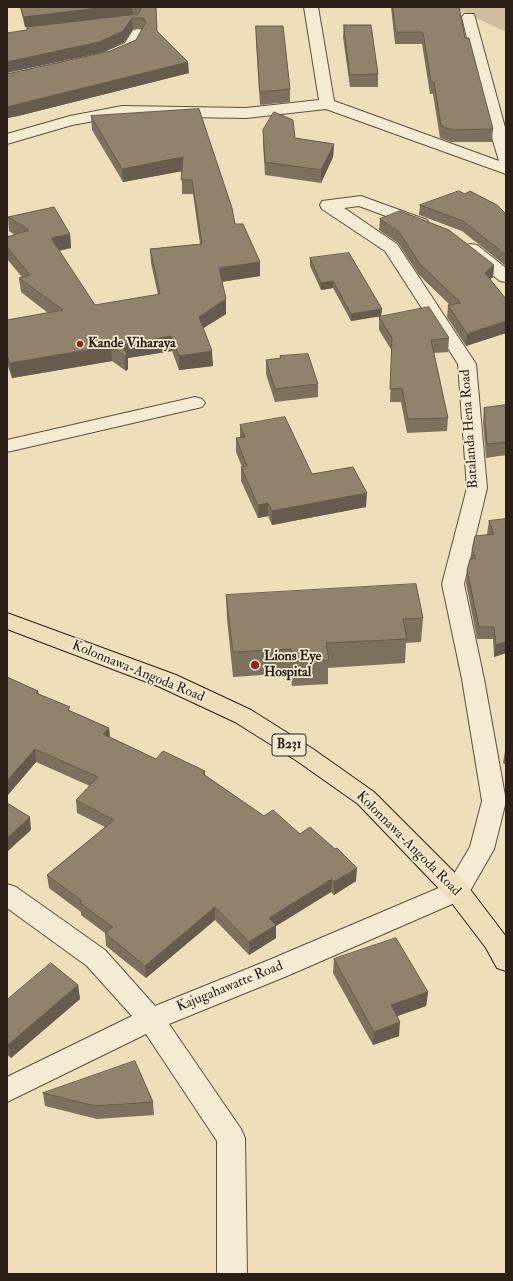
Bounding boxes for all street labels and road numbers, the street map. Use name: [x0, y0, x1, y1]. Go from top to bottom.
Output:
street label: Batalanda Hena Road: [457, 369, 483, 489]
street label: Kolonnawa-Angoda Road: [69, 638, 207, 706]
road number: B231: [272, 734, 306, 756]
street label: Kolonnawa-Angoda Road: [352, 788, 464, 900]
street label: Kajugahawatte Road: [174, 958, 286, 1016]

